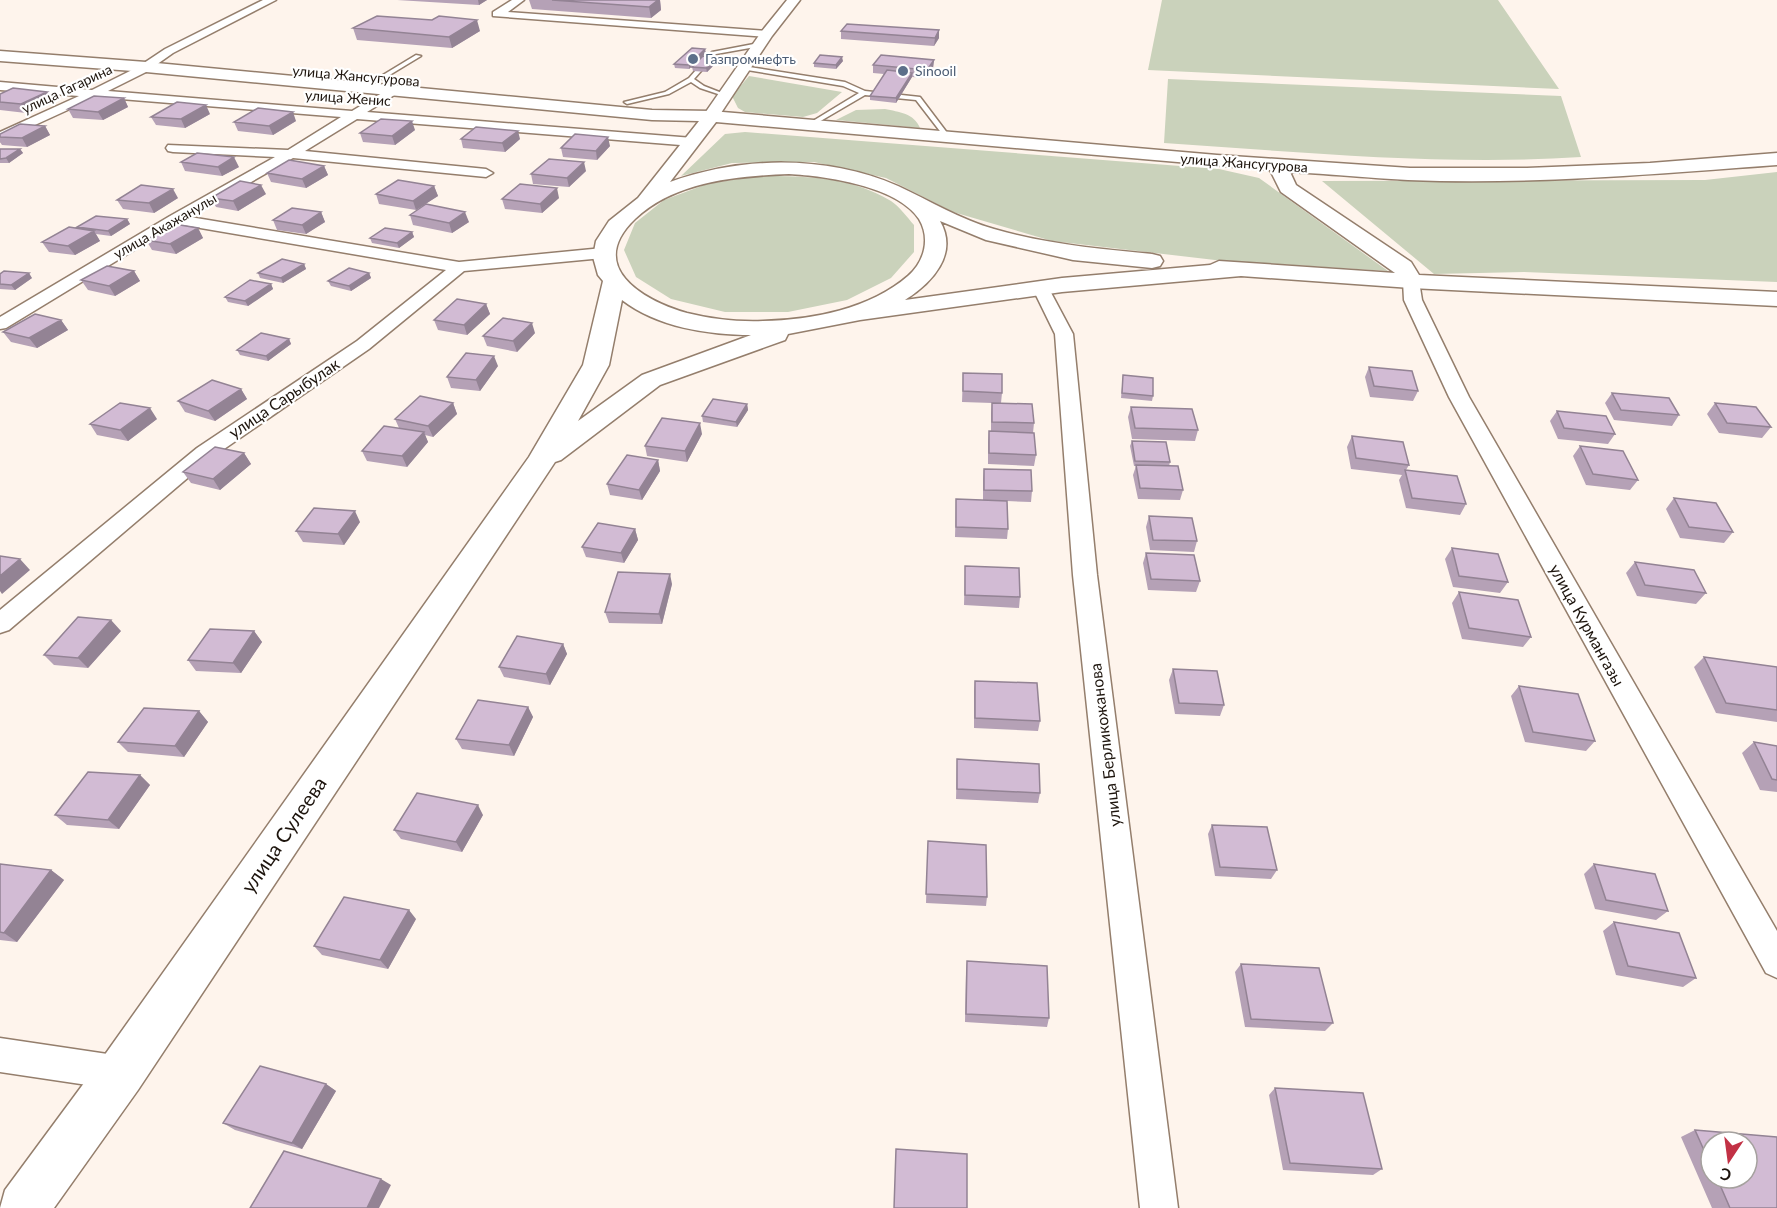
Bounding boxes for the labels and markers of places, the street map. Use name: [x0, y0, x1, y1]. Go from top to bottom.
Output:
place label: Газпромнефть: [705, 50, 796, 67]
marker: Газпромнефть: [686, 52, 700, 66]
place label: Sinooil: [915, 62, 956, 79]
marker: Sinooil: [896, 64, 910, 78]

